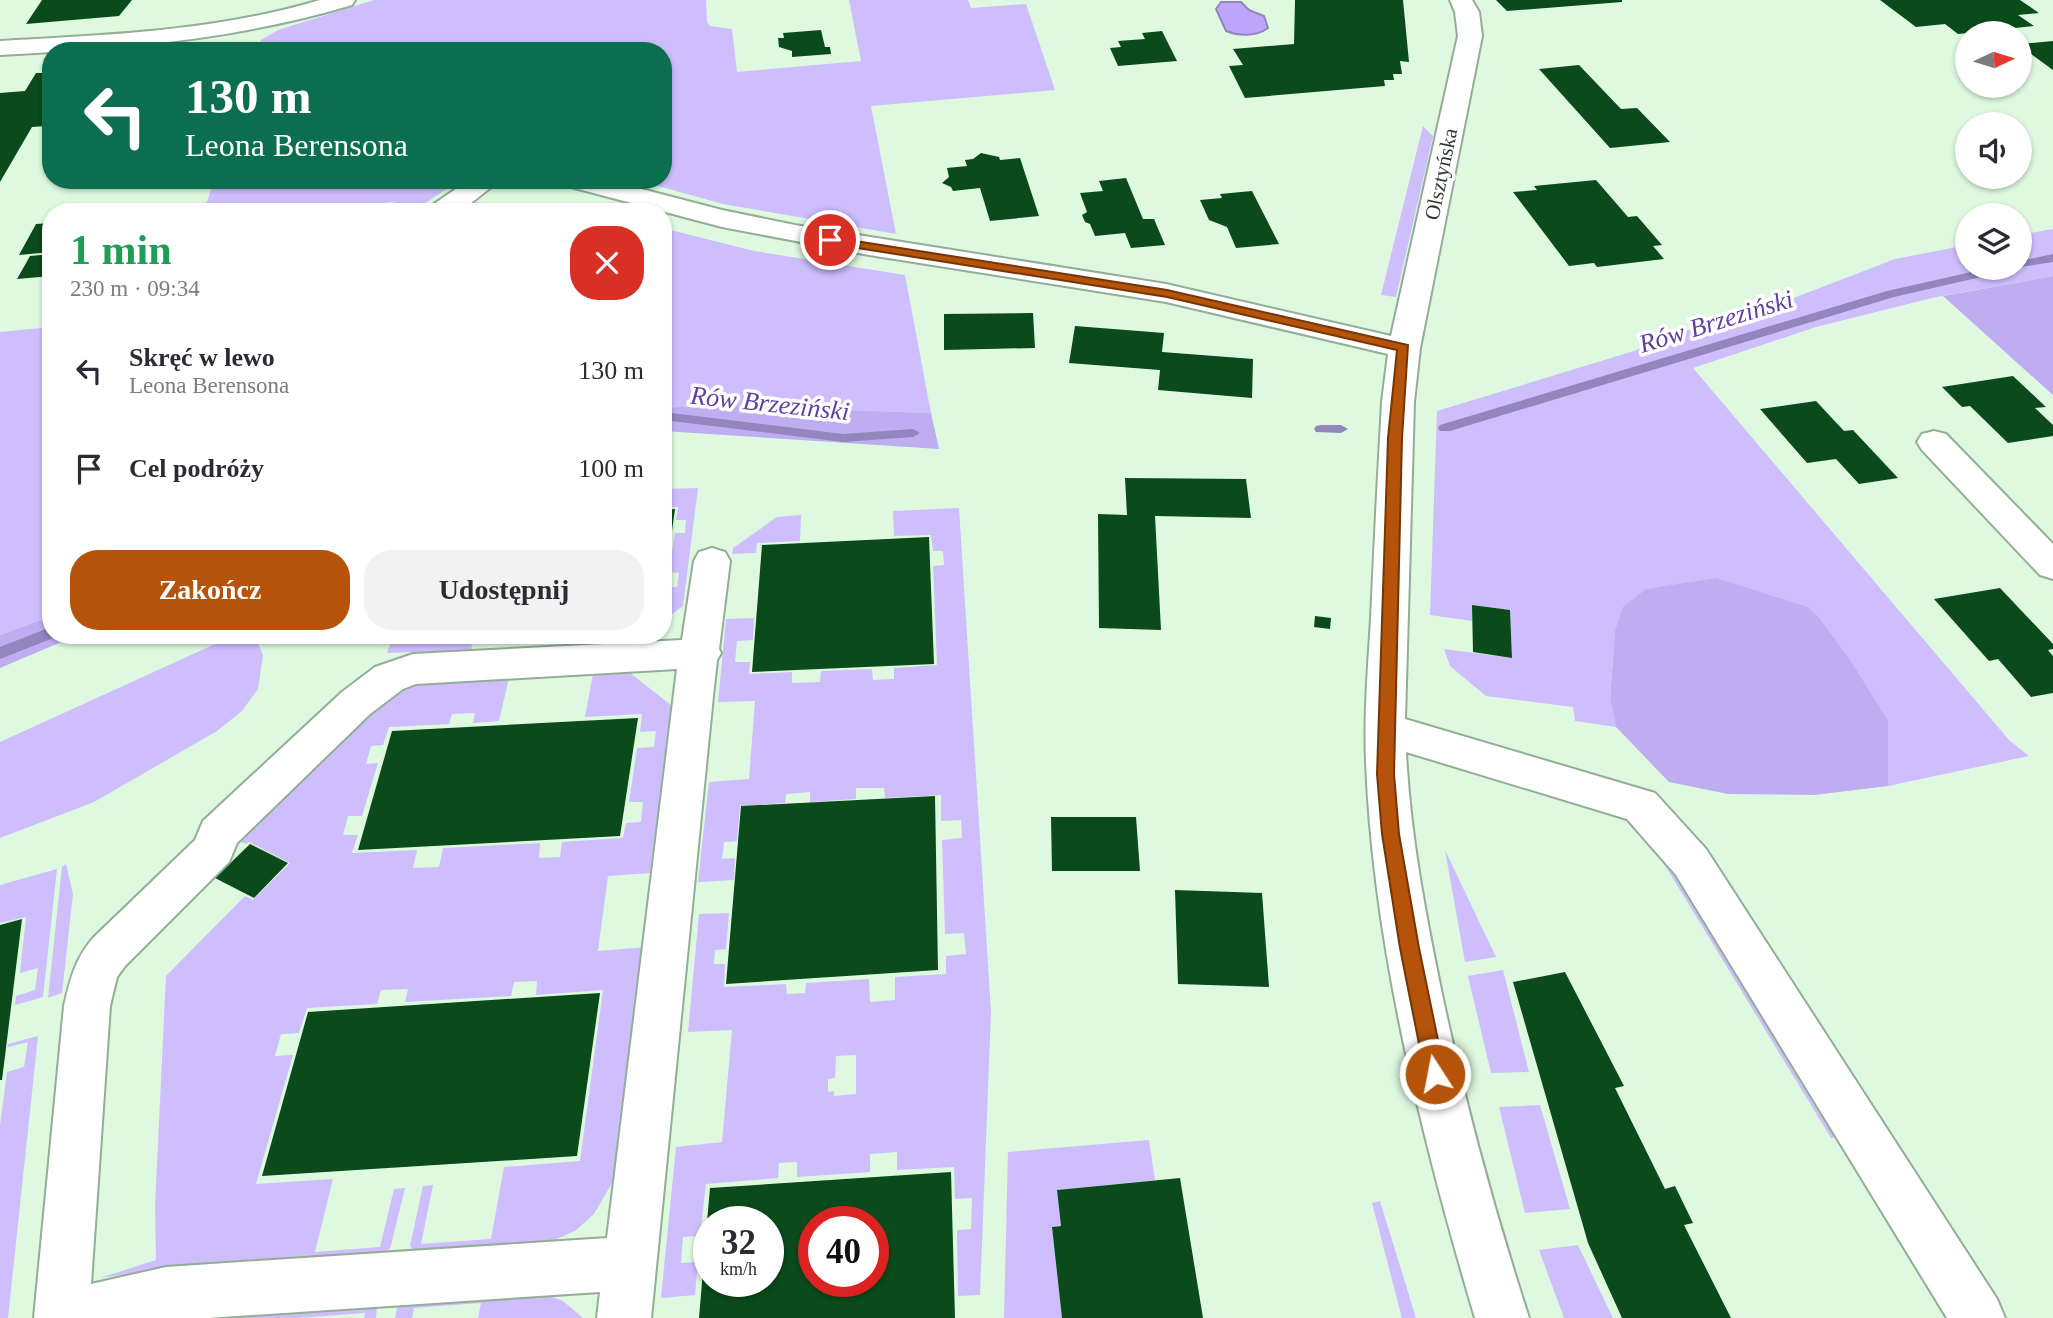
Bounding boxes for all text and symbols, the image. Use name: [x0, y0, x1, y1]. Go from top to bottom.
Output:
north arrow: [1955, 21, 2032, 98]
map controls: [1955, 21, 2032, 280]
text: 130 m: [185, 69, 312, 124]
icon: left: [70, 70, 161, 161]
button: sound: [1955, 112, 2032, 189]
street label: Olsztyńska: [1420, 125, 1463, 222]
text: Leona Berensona: [185, 127, 408, 163]
button: layers: [1955, 203, 2032, 280]
pin: [800, 210, 860, 270]
icon: arrive: [811, 221, 849, 259]
button: close: [570, 226, 644, 300]
text: 1 min: [70, 227, 172, 273]
text: 230 m · 09:34: [70, 276, 200, 301]
water label: Rów Brzeziński: [1635, 284, 1797, 359]
text: Skręć w lewo: [129, 343, 275, 372]
icon: left: [70, 352, 108, 390]
text: 130 m: [578, 356, 644, 385]
text: Leona Berensona: [129, 373, 289, 398]
water label: Rów Brzeziński: [688, 381, 851, 426]
icon: arrive: [70, 450, 108, 488]
text: Cel podróży: [129, 454, 264, 483]
text: 100 m: [578, 454, 644, 483]
button: Zakończ: [70, 550, 350, 630]
button: Udostępnij: [364, 550, 644, 630]
position arrow: [1398, 1037, 1472, 1111]
speed limit sign: 40: [798, 1206, 889, 1297]
text: 32: [721, 1223, 756, 1262]
text: km/h: [720, 1259, 757, 1279]

